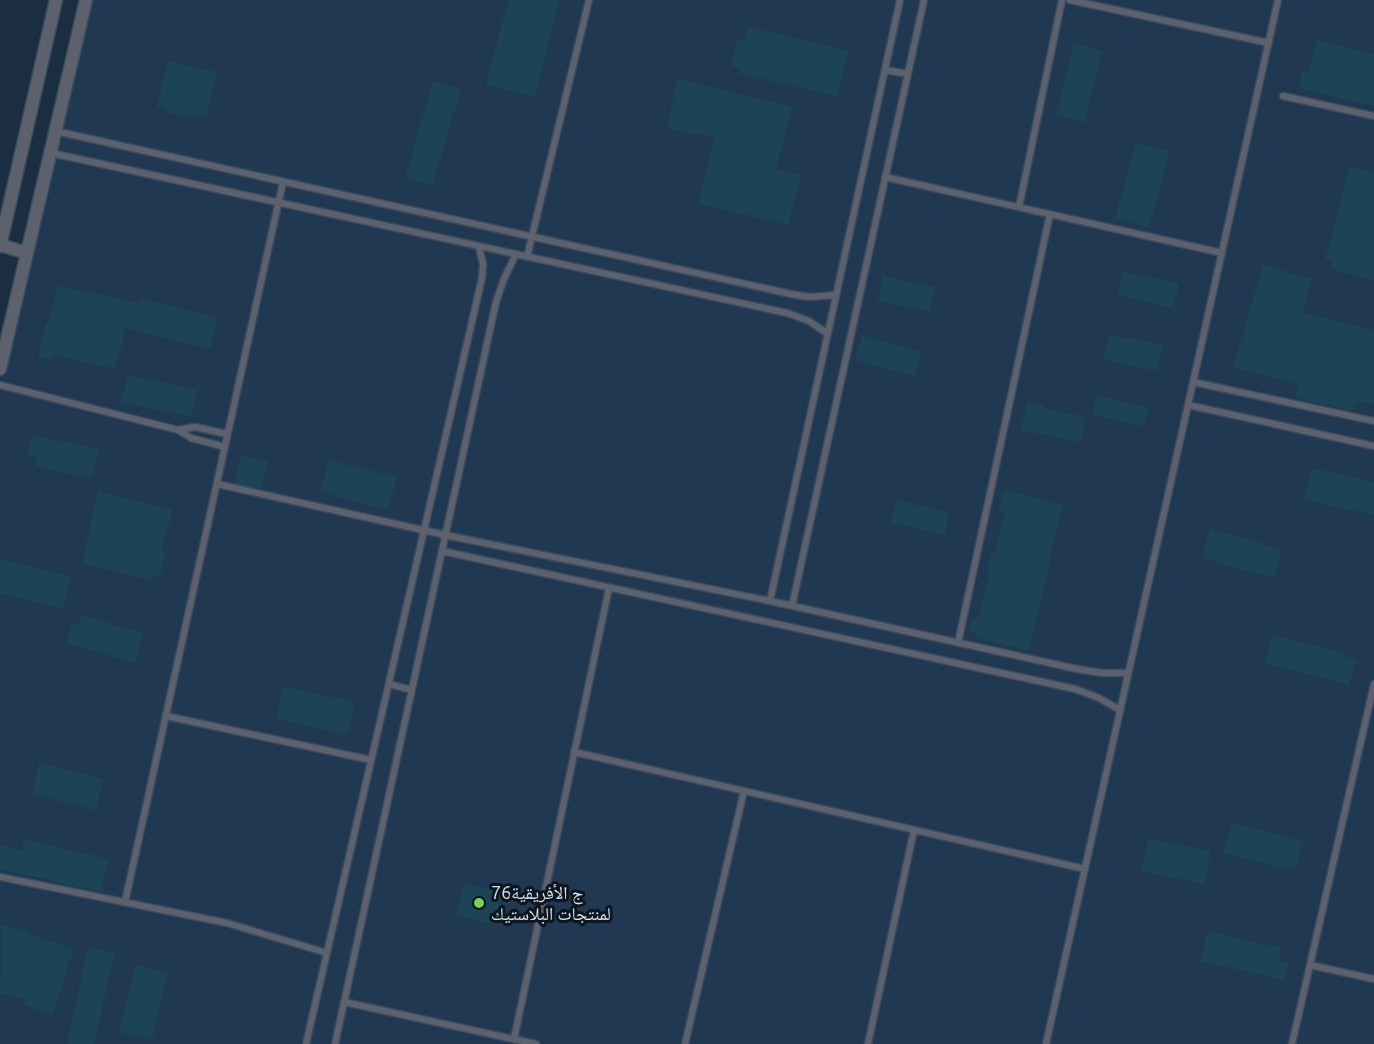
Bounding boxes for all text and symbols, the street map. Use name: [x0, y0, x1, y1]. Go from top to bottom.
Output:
place label: 76ج الأفريقية لمنتجات البلاستيك: [491, 882, 611, 925]
marker: 76ج الأفريقية لمنتجات البلاستيك: [472, 896, 486, 910]

